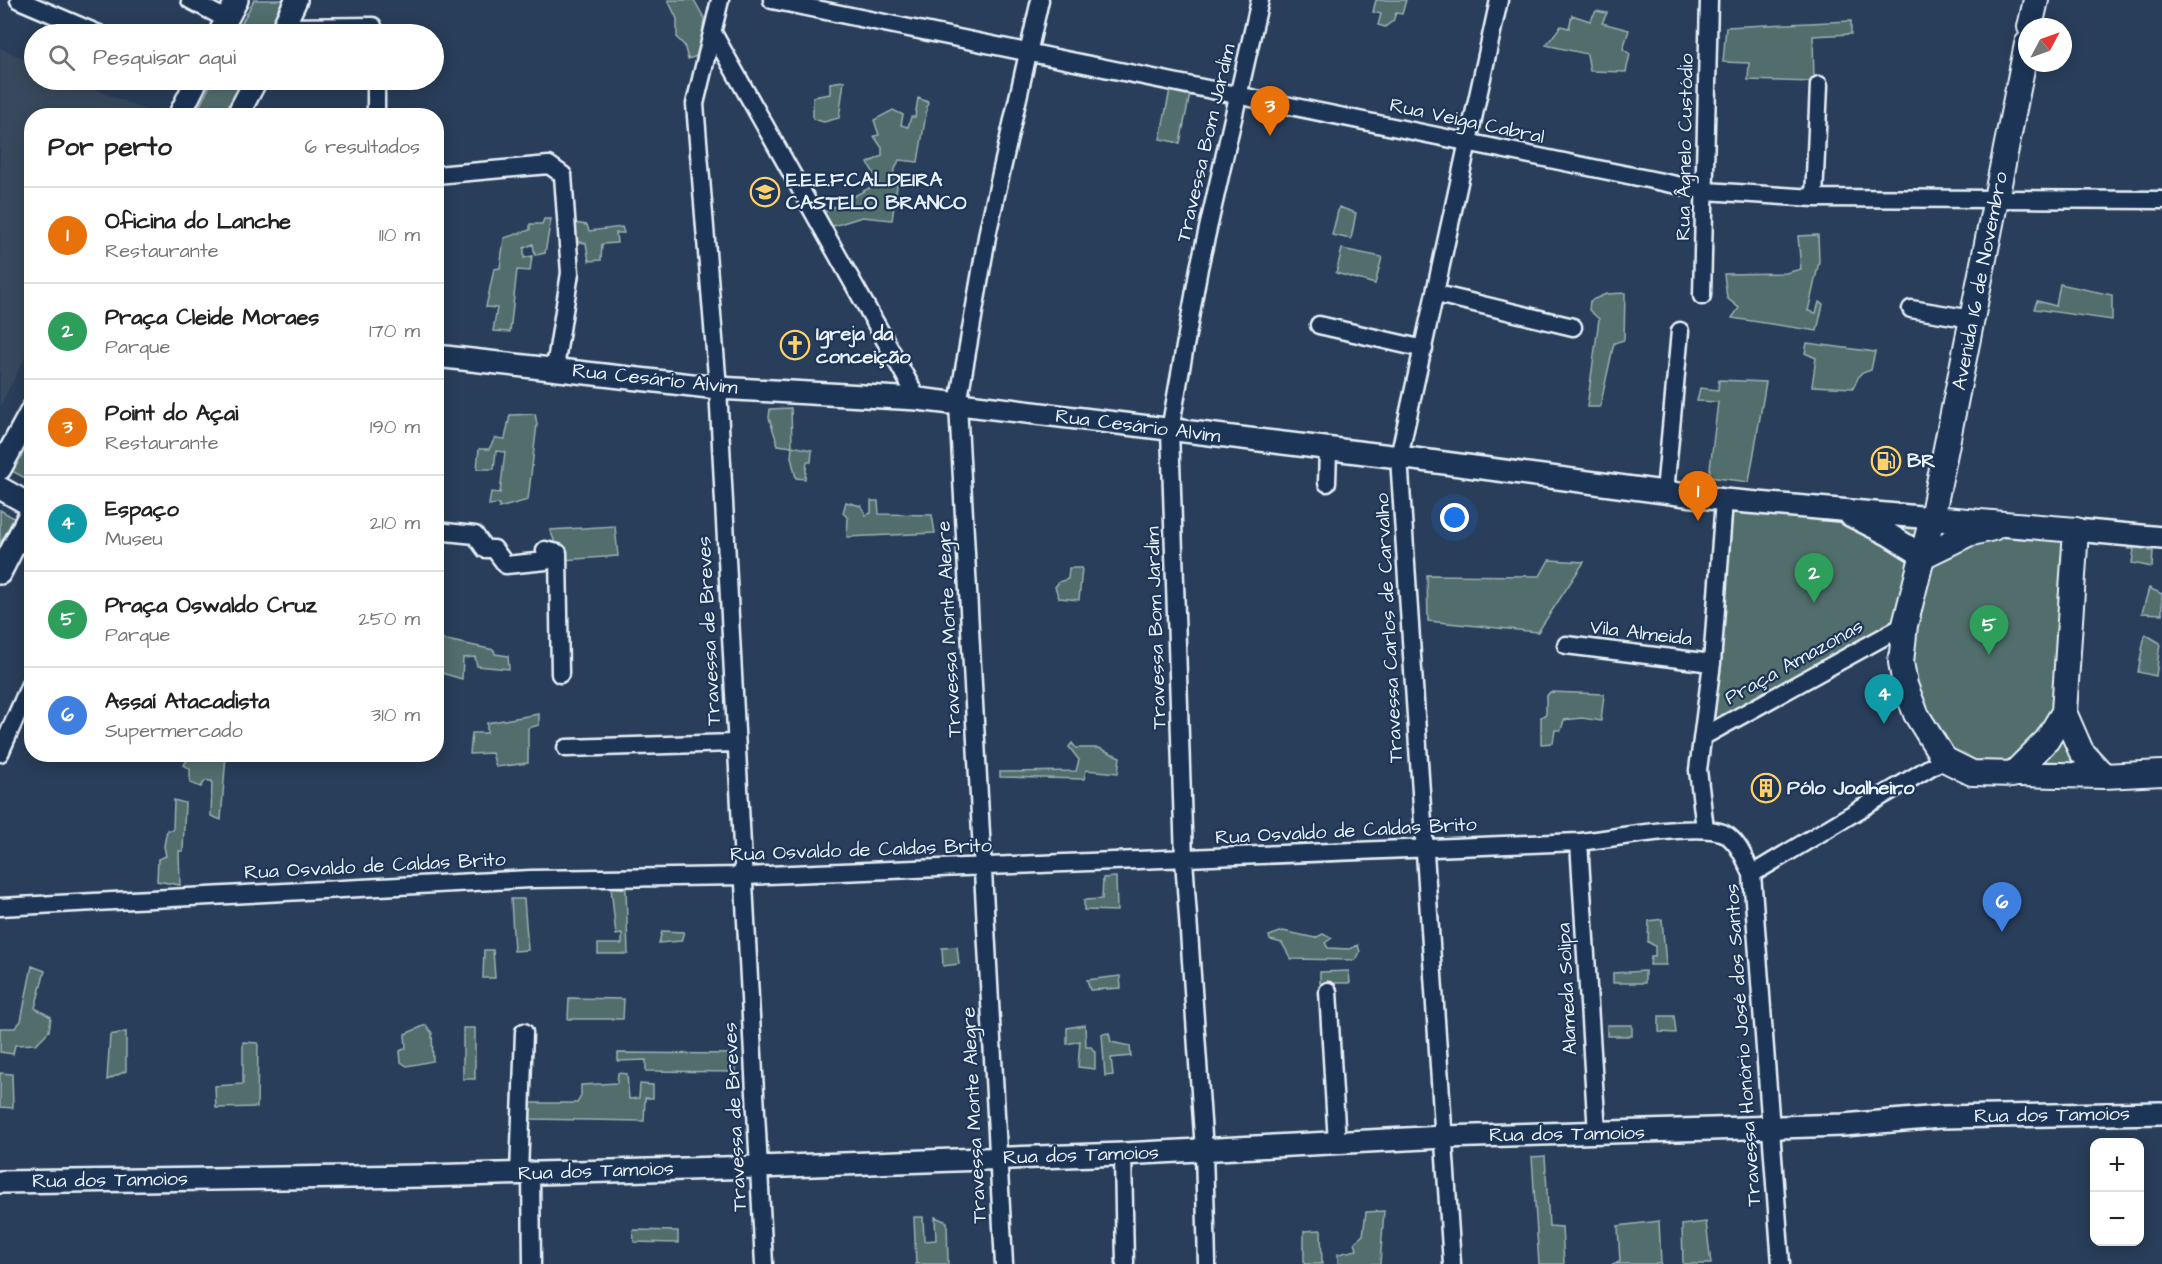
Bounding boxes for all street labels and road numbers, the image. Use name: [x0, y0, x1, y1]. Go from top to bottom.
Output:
street label: Travessa Bom Jardim: [1170, 41, 1243, 245]
street label: Rua Âgnelo Custódio: [1669, 53, 1702, 241]
street label: Rua Veiga Cabral: [1387, 91, 1547, 152]
street label: Avenida 16 de Novembro: [1945, 170, 2015, 392]
street label: Rua Cesário Alvim: [571, 356, 739, 402]
street label: Rua Cesário Alvim: [1054, 402, 1223, 450]
street label: Travessa Carlos de Carvalho: [1368, 492, 1410, 764]
street label: Travessa Monte Alegre: [929, 520, 970, 738]
street label: Travessa Bom Jardim: [1138, 526, 1174, 730]
street label: Travessa de Breves: [690, 536, 728, 726]
street label: Praça Amazonas: [1720, 612, 1868, 712]
street label: Vila Almeida: [1588, 613, 1694, 653]
street label: Rua Osvaldo de Caldas Brito: [1214, 810, 1478, 852]
street label: Rua Osvaldo de Caldas Brito: [730, 831, 992, 869]
street label: Rua Osvaldo de Caldas Brito: [243, 845, 507, 887]
street label: Travessa Honório José dos Santos: [1718, 883, 1768, 1207]
street label: Alameda Solipa: [1550, 922, 1584, 1056]
street label: Travessa Monte Alegre: [954, 1006, 995, 1224]
street label: Travessa de Breves: [716, 1022, 754, 1212]
street label: Rua dos Tamoios: [1974, 1100, 2130, 1130]
street label: Rua dos Tamoios: [1489, 1119, 1645, 1149]
street label: Rua dos Tamoios: [1003, 1138, 1159, 1172]
street label: Rua dos Tamoios: [518, 1154, 674, 1188]
street label: Rua dos Tamoios: [32, 1165, 188, 1195]

